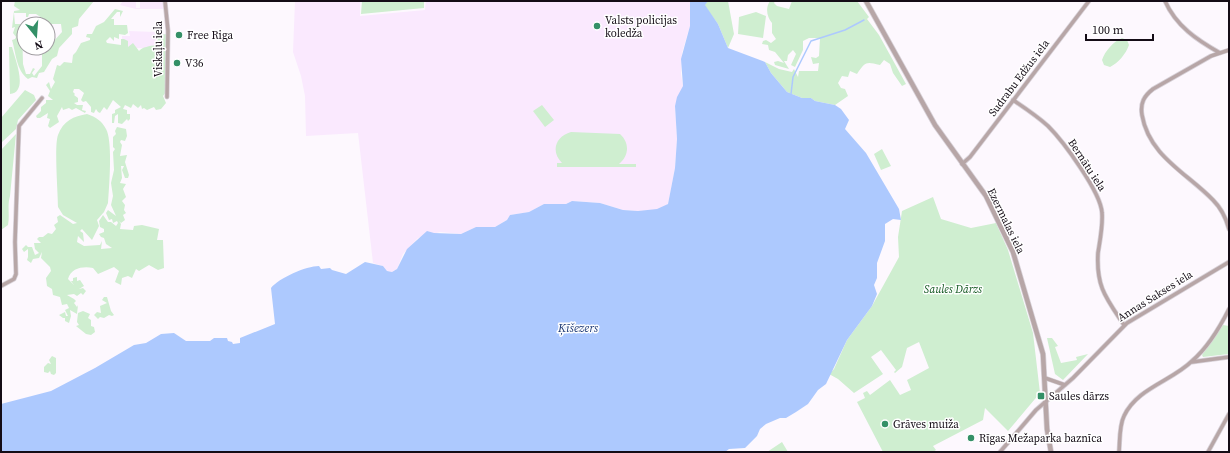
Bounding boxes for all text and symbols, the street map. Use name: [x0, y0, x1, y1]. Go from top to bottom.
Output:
place label: Valsts policijas koledža: [605, 13, 677, 41]
north arrow: [16, 16, 56, 56]
scale bar: [1086, 16, 1153, 42]
street label: Viskaļu iela: [151, 20, 166, 77]
marker: Valsts policijas koledža: [592, 21, 602, 31]
text: 100 m: [1092, 22, 1124, 38]
place label: Free Riga: [187, 28, 233, 43]
marker: Free Riga: [174, 30, 184, 40]
street label: Sudrabu Edžus iela: [985, 36, 1053, 119]
text: N: [33, 37, 45, 53]
place label: V36: [185, 56, 204, 71]
marker: V36: [172, 58, 182, 68]
street label: Bernātu iela: [1064, 136, 1110, 194]
street label: Ezermalas iela: [984, 186, 1028, 257]
street label: Annas Sakses iela: [1115, 267, 1196, 325]
park label: Saules Dārzs: [924, 282, 982, 297]
water label: Ķīšezers: [557, 320, 599, 336]
place label: Saules dārzs: [1049, 389, 1109, 404]
marker: Saules dārzs: [1036, 391, 1046, 401]
place label: Grāves muiža: [893, 417, 959, 432]
marker: Grāves muiža: [880, 419, 890, 429]
place label: Rīgas Mežaparka baznīca: [979, 431, 1103, 446]
marker: Rīgas Mežaparka baznīca: [966, 433, 976, 443]

